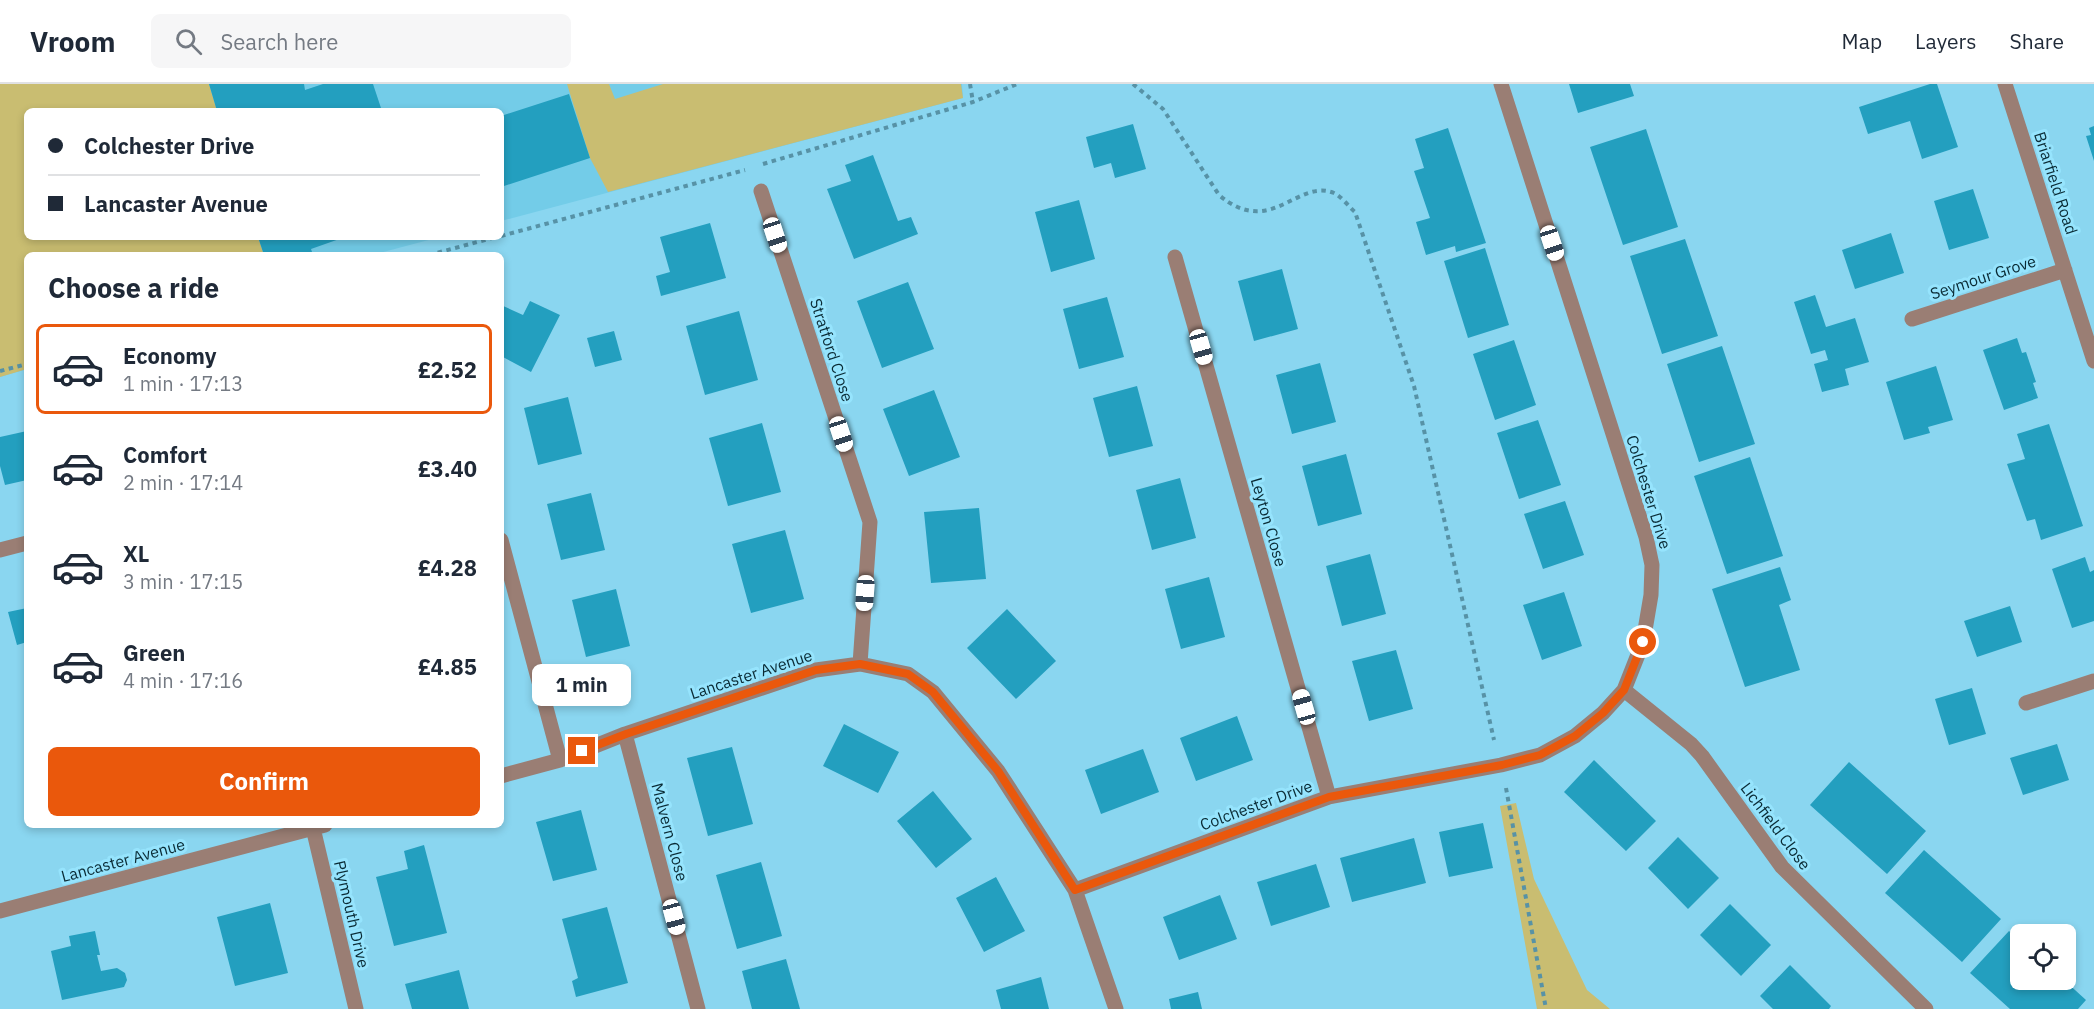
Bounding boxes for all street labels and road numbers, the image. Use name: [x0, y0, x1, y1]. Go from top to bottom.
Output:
street label: Briarfield Road: [2030, 129, 2082, 237]
street label: Seymour Grove: [1928, 250, 2039, 303]
street label: Stratford Close: [806, 296, 858, 404]
street label: Colchester Drive: [1622, 433, 1676, 552]
street label: Leyton Close: [1247, 475, 1291, 569]
street label: Lancaster Avenue: [687, 645, 815, 703]
street label: Colchester Drive: [1197, 775, 1315, 835]
street label: Lichfield Close: [1737, 778, 1815, 874]
street label: Malvern Close: [647, 781, 693, 883]
street label: Lancaster Avenue: [59, 834, 187, 886]
street label: Plymouth Drive: [330, 858, 374, 970]

